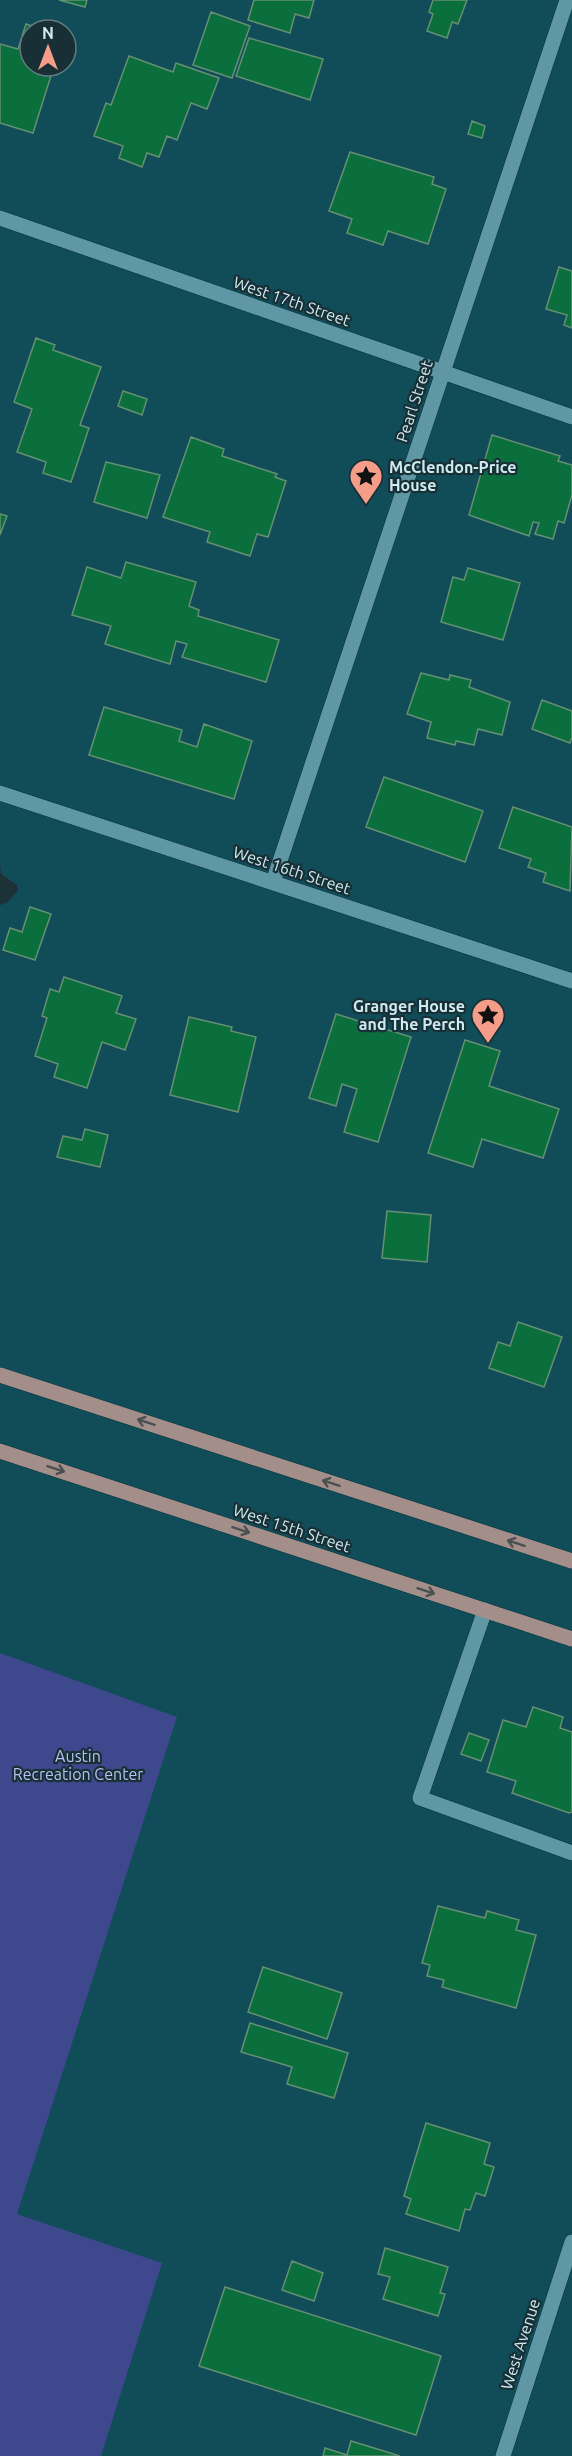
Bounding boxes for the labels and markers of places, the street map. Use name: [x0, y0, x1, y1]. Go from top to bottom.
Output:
place icon: McClendon-Price House: [348, 458, 384, 505]
place label: McClendon-Price House: [389, 458, 516, 494]
place label: Granger House and The Perch: [353, 997, 465, 1033]
place icon: Granger House and The Perch: [470, 997, 506, 1044]

